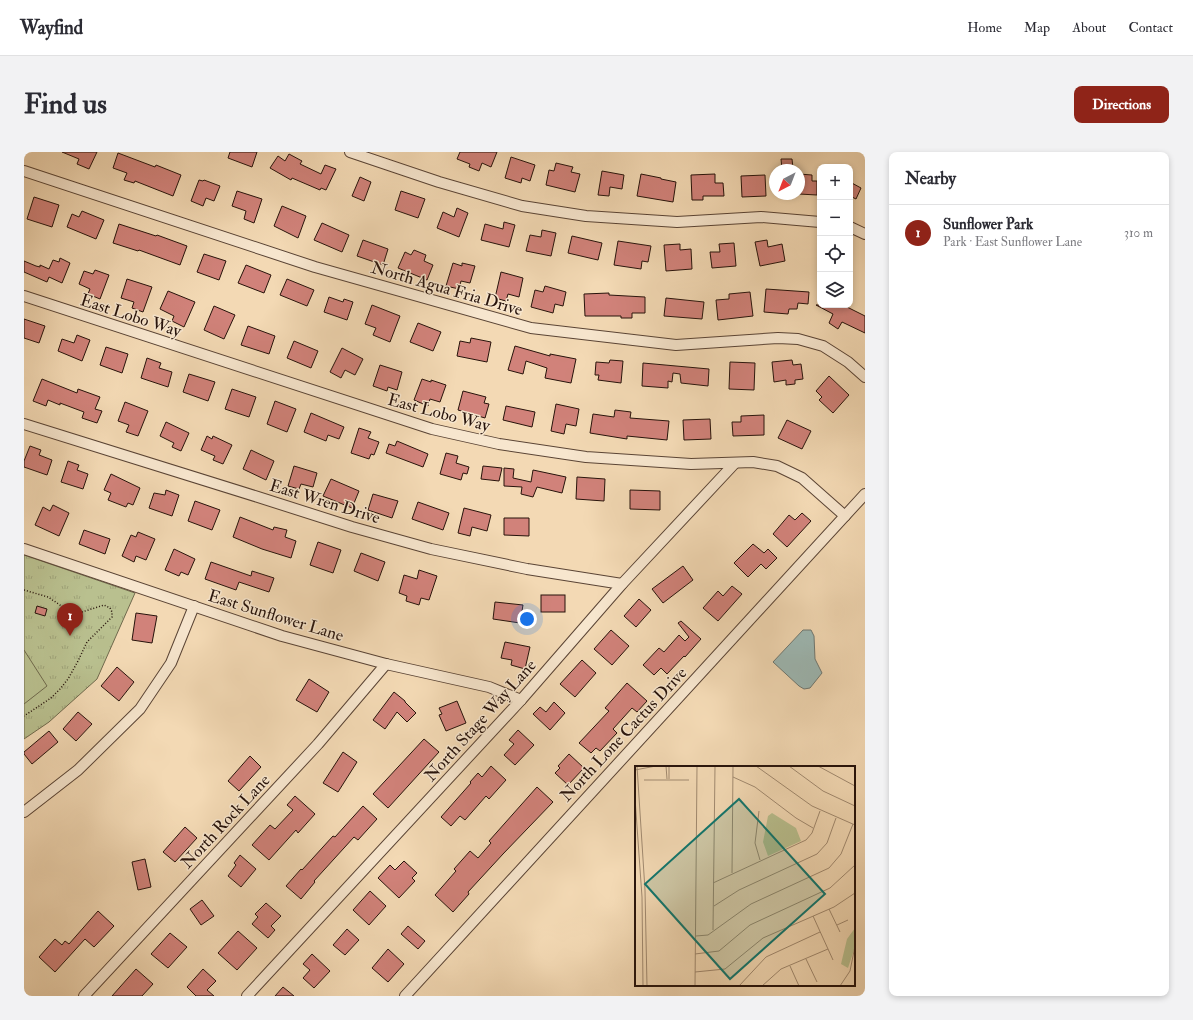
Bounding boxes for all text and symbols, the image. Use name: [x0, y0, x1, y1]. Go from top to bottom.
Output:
text: Wayfind: [20, 16, 83, 40]
text: Home: [967, 19, 1002, 36]
text: Map: [1024, 19, 1050, 36]
text: About: [1072, 19, 1106, 36]
text: Contact: [1128, 19, 1173, 36]
button: Directions: [1074, 86, 1169, 123]
text: Find us: [24, 87, 107, 122]
north arrow: [769, 164, 805, 200]
map controls: [817, 164, 853, 308]
button: +: [817, 164, 853, 200]
text: Nearby: [905, 168, 956, 189]
button: −: [817, 200, 853, 236]
text: Sunflower Park: [943, 215, 1033, 234]
text: 1: [916, 225, 920, 241]
text: 310 m: [1124, 225, 1153, 241]
text: Park · East Sunflower Lane: [943, 234, 1082, 250]
button: locate: [817, 236, 853, 272]
street label: North Agua Fria Drive: [369, 257, 525, 320]
button: layers: [817, 272, 853, 308]
street label: East Lobo Way: [77, 289, 184, 343]
street label: East Lobo Way: [385, 389, 493, 437]
street label: East Wren Drive: [267, 475, 383, 528]
street label: East Sunflower Lane: [206, 585, 346, 646]
pin: 1: [57, 603, 83, 636]
your location: [517, 609, 537, 629]
street label: North Stage Way Lane: [420, 655, 542, 786]
street label: North Lone Cactus Drive: [556, 663, 691, 806]
inset map: [635, 766, 855, 986]
street label: North Rock Lane: [176, 770, 274, 873]

